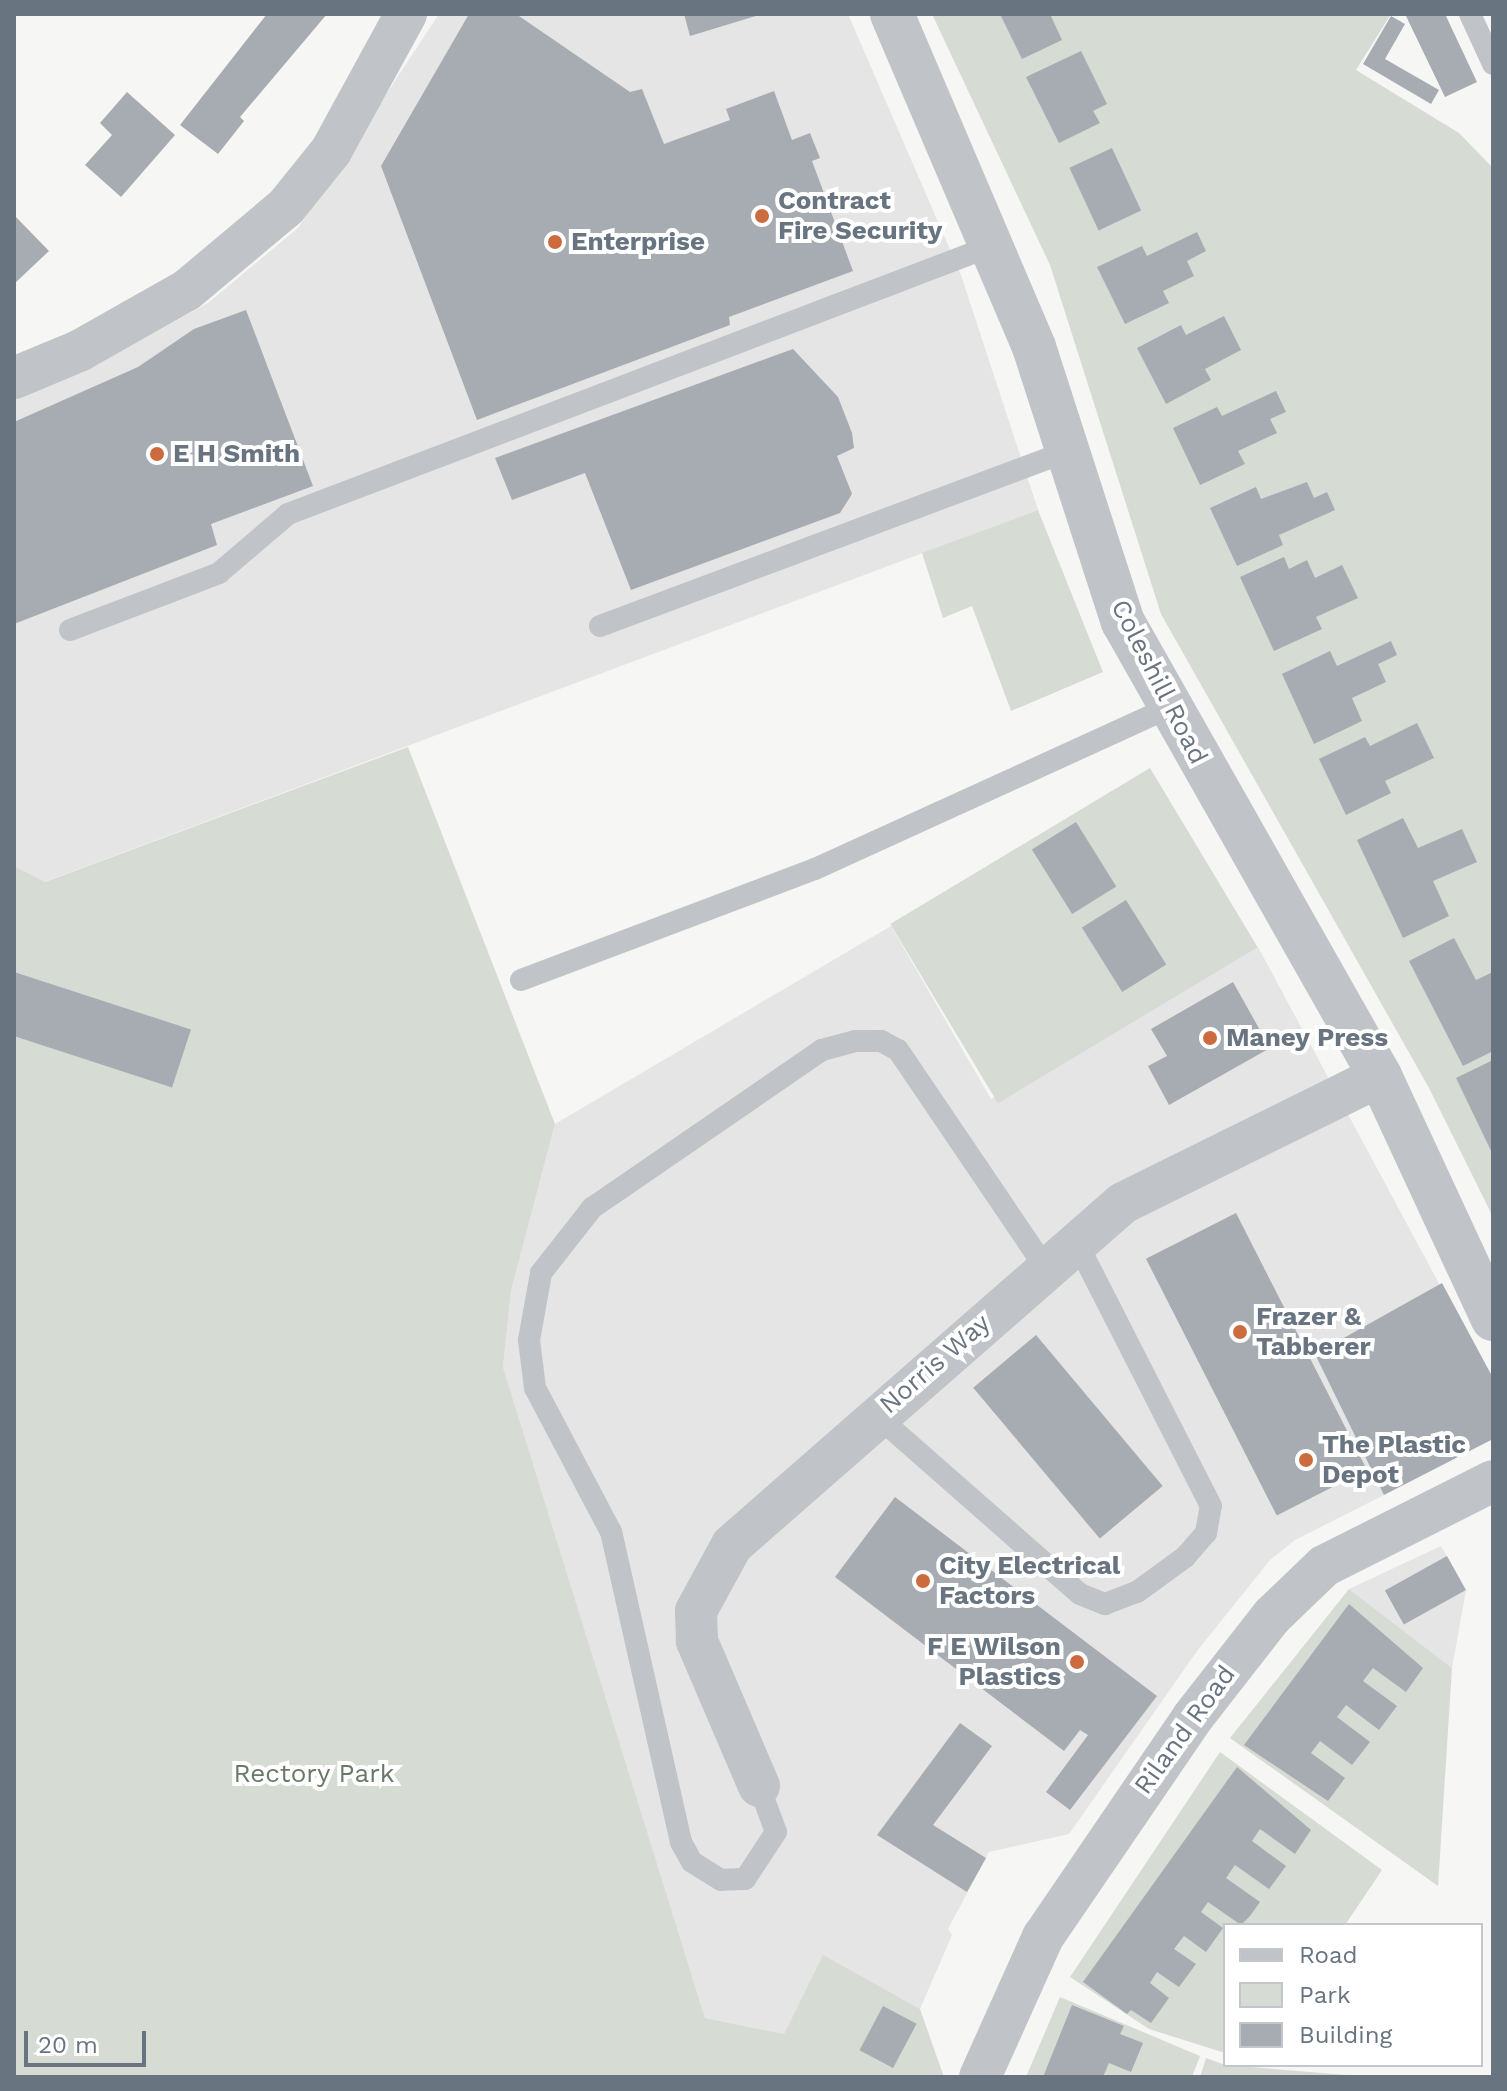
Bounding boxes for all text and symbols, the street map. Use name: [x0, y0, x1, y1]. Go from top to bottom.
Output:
place label: Contract Fire Security: [778, 185, 942, 246]
marker: Contract Fire Security: [753, 207, 771, 225]
place label: Enterprise: [571, 226, 705, 258]
marker: Enterprise: [546, 233, 564, 251]
place label: E H Smith: [173, 438, 300, 470]
marker: E H Smith: [148, 445, 166, 463]
street label: Coleshill Road: [1104, 594, 1214, 770]
place label: Maney Press: [1226, 1022, 1389, 1054]
marker: Maney Press: [1201, 1029, 1219, 1047]
place label: Frazer & Tabberer: [1256, 1301, 1371, 1362]
street label: Norris Way: [873, 1307, 997, 1421]
marker: Frazer & Tabberer: [1231, 1323, 1249, 1341]
place label: The Plastic Depot: [1322, 1429, 1466, 1490]
marker: The Plastic Depot: [1297, 1451, 1315, 1469]
place label: City Electrical Factors: [939, 1550, 1121, 1612]
marker: City Electrical Factors: [914, 1572, 932, 1590]
place label: F E Wilson Plastics: [926, 1631, 1061, 1692]
marker: F E Wilson Plastics: [1068, 1653, 1086, 1671]
street label: Riland Road: [1128, 1660, 1242, 1800]
park label: Rectory Park: [233, 1758, 395, 1790]
legend: [1223, 1923, 1483, 2067]
text: Road: [1299, 1941, 1358, 1969]
text: Park: [1299, 1981, 1351, 2009]
scale bar: [28, 2015, 150, 2065]
text: Building: [1299, 2021, 1392, 2049]
text: 20 m: [38, 2031, 98, 2059]

